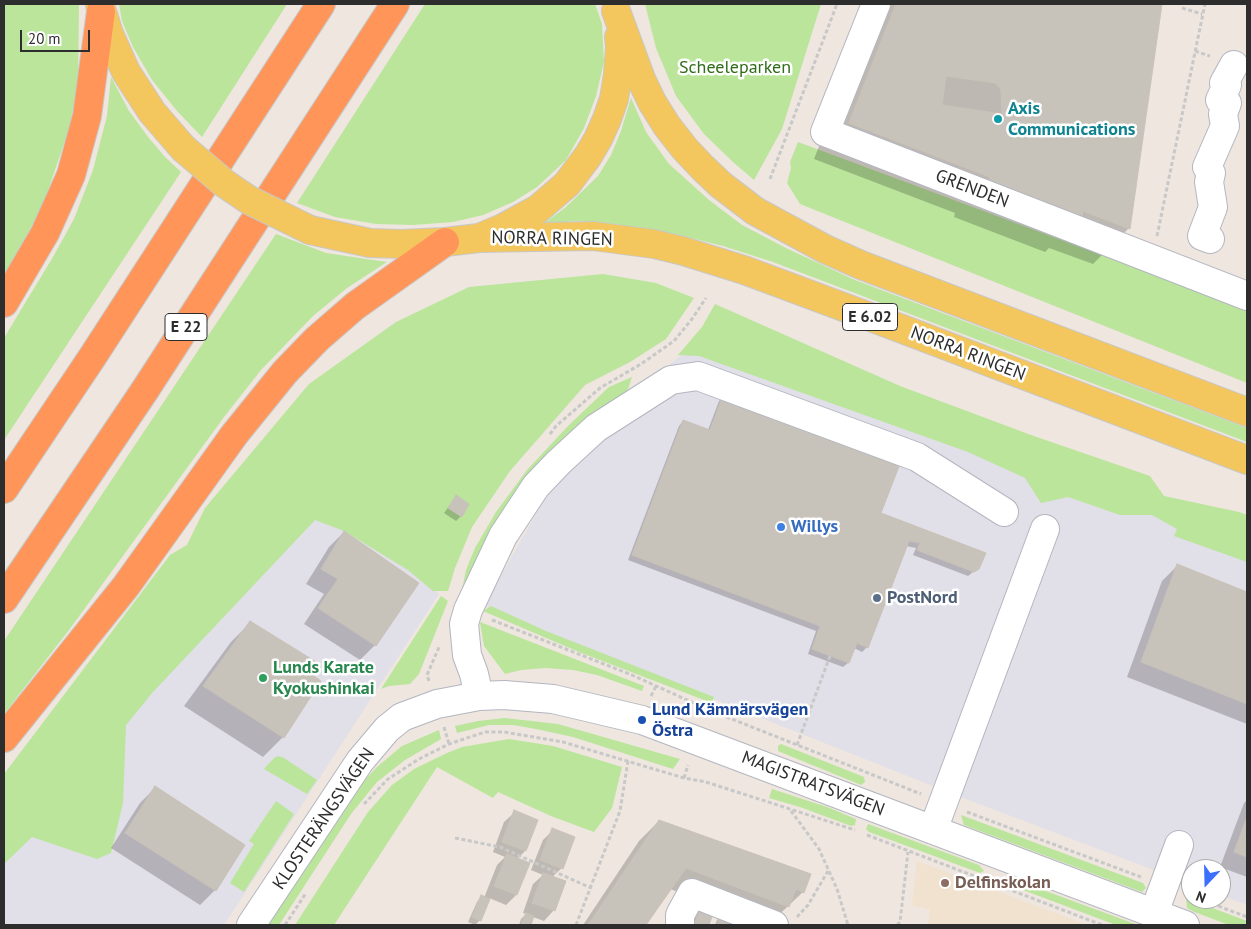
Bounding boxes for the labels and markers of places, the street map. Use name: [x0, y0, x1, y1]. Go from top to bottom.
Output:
place label: Axis Communications: [1008, 98, 1135, 140]
marker: Axis Communications: [992, 113, 1004, 125]
place label: Willys: [791, 516, 838, 538]
marker: Willys: [775, 521, 787, 533]
place label: PostNord: [887, 587, 958, 609]
marker: PostNord: [871, 592, 883, 604]
place label: Lunds Karate Kyokushinkai: [273, 657, 375, 700]
marker: Lunds Karate Kyokushinkai: [257, 672, 269, 684]
place label: Lund Kämnärsvägen Östra: [652, 699, 808, 742]
marker: Lund Kämnärsvägen Östra: [636, 714, 648, 726]
place label: Delfinskolan: [955, 872, 1051, 894]
marker: Delfinskolan: [939, 877, 951, 889]

